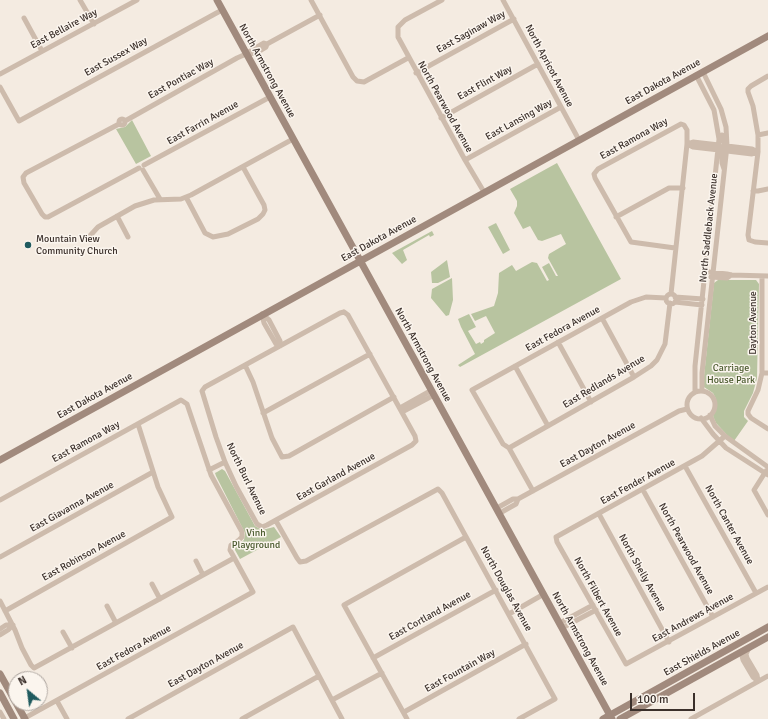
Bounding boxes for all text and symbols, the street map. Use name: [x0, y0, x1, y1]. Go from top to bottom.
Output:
street label: East Bellaire Way: [29, 6, 99, 52]
street label: East Saginaw Way: [434, 8, 508, 56]
street label: North Armstrong Avenue: [236, 22, 298, 120]
street label: North Apricot Avenue: [522, 23, 576, 109]
street label: East Sussex Way: [82, 35, 150, 79]
street label: East Pontiac Way: [146, 56, 216, 102]
street label: East Dakota Avenue: [623, 56, 703, 108]
street label: North Pearwood Avenue: [415, 59, 475, 155]
street label: East Flint Way: [456, 63, 514, 103]
street label: East Lansing Way: [484, 97, 554, 143]
street label: East Farrin Avenue: [165, 98, 241, 148]
street label: East Ramona Way: [598, 115, 670, 163]
street label: North Saddleback Avenue: [697, 173, 721, 283]
street label: East Dakota Avenue: [339, 213, 419, 265]
place label: Mountain View Community Church: [36, 233, 118, 256]
marker: Mountain View Community Church: [23, 240, 33, 250]
street label: Dayton Avenue: [747, 291, 759, 355]
street label: East Fedora Avenue: [524, 304, 602, 354]
street label: North Armstrong Avenue: [392, 306, 454, 404]
street label: East Redlands Avenue: [561, 353, 647, 411]
park label: Carriage House Park: [707, 362, 755, 386]
street label: East Dakota Avenue: [55, 370, 135, 422]
street label: East Ramona Way: [50, 418, 122, 466]
street label: East Dayton Avenue: [558, 419, 638, 471]
street label: North Burl Avenue: [223, 441, 269, 517]
street label: East Garland Avenue: [295, 450, 377, 504]
street label: East Fender Avenue: [599, 456, 677, 508]
street label: East Giavanna Avenue: [28, 479, 116, 535]
street label: North Canter Avenue: [702, 483, 756, 567]
street label: North Pearwood Avenue: [656, 501, 716, 597]
park label: Vinh Playground: [232, 527, 280, 550]
street label: East Robinson Avenue: [40, 528, 128, 584]
street label: North Shelly Avenue: [616, 532, 668, 614]
street label: North Douglas Avenue: [478, 544, 534, 634]
street label: North Filbert Avenue: [571, 555, 625, 639]
street label: East Cortland Avenue: [387, 589, 473, 643]
street label: North Armstrong Avenue: [549, 590, 611, 688]
street label: East Andrews Avenue: [650, 591, 736, 645]
street label: East Fedora Avenue: [95, 623, 173, 673]
street label: East Shields Avenue: [662, 627, 742, 679]
street label: East Dayton Avenue: [166, 639, 246, 691]
street label: East Fountain Way: [423, 647, 497, 695]
north arrow: [8, 671, 48, 711]
text: N: [16, 673, 29, 688]
scale bar: [632, 685, 697, 711]
text: 100 m: [637, 692, 669, 707]

